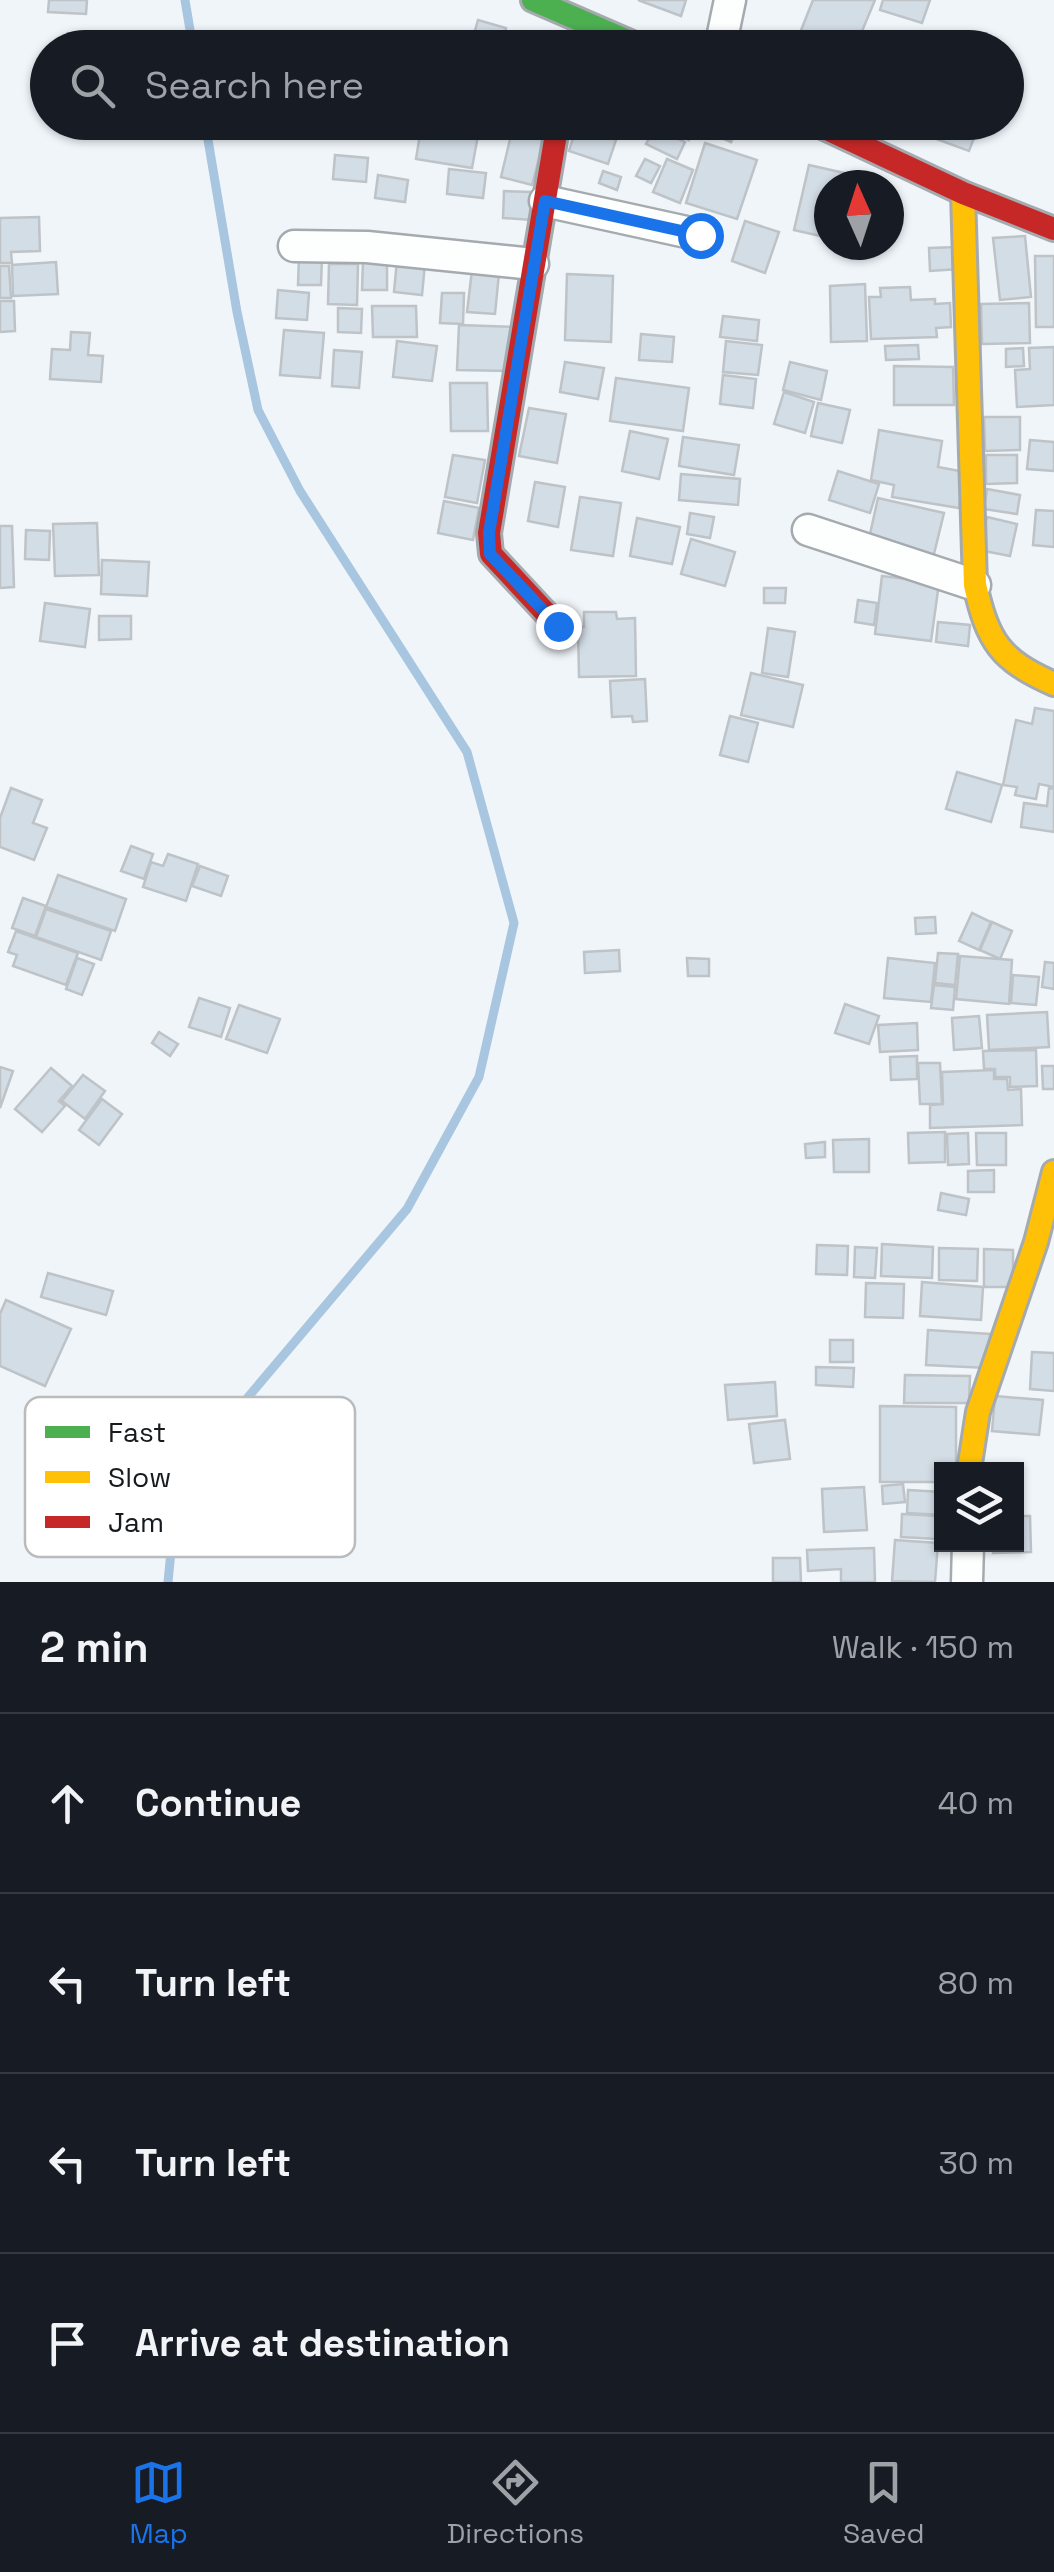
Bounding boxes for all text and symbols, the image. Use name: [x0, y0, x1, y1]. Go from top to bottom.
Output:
search box: [30, 30, 1024, 140]
icon: search: [65, 58, 120, 113]
text: Search here: [145, 61, 364, 109]
north arrow: [814, 170, 904, 260]
route start: [678, 213, 724, 259]
route end: [536, 604, 582, 650]
legend: [25, 1397, 355, 1557]
text: Fast: [108, 1414, 166, 1450]
text: Slow: [108, 1459, 171, 1495]
map controls: [934, 1462, 1024, 1552]
button: layers: [934, 1462, 1024, 1552]
text: Jam: [108, 1504, 164, 1540]
text: 2 min: [40, 1621, 149, 1674]
text: Walk · 150 m: [832, 1627, 1014, 1667]
icon: ahead: [40, 1776, 95, 1831]
text: Continue: [135, 1779, 301, 1827]
text: 40 m: [938, 1783, 1014, 1823]
icon: left: [40, 1956, 95, 2011]
text: Turn left: [135, 1959, 291, 2007]
text: 80 m: [938, 1963, 1014, 2003]
icon: left: [40, 2136, 95, 2191]
text: Turn left: [135, 2139, 291, 2187]
text: 30 m: [938, 2143, 1014, 2183]
icon: arrive: [40, 2316, 95, 2371]
text: Arrive at destination: [135, 2319, 510, 2367]
tab: Map: [129, 2455, 188, 2551]
tab: Directions: [447, 2455, 584, 2551]
tab: Saved: [843, 2455, 925, 2551]

